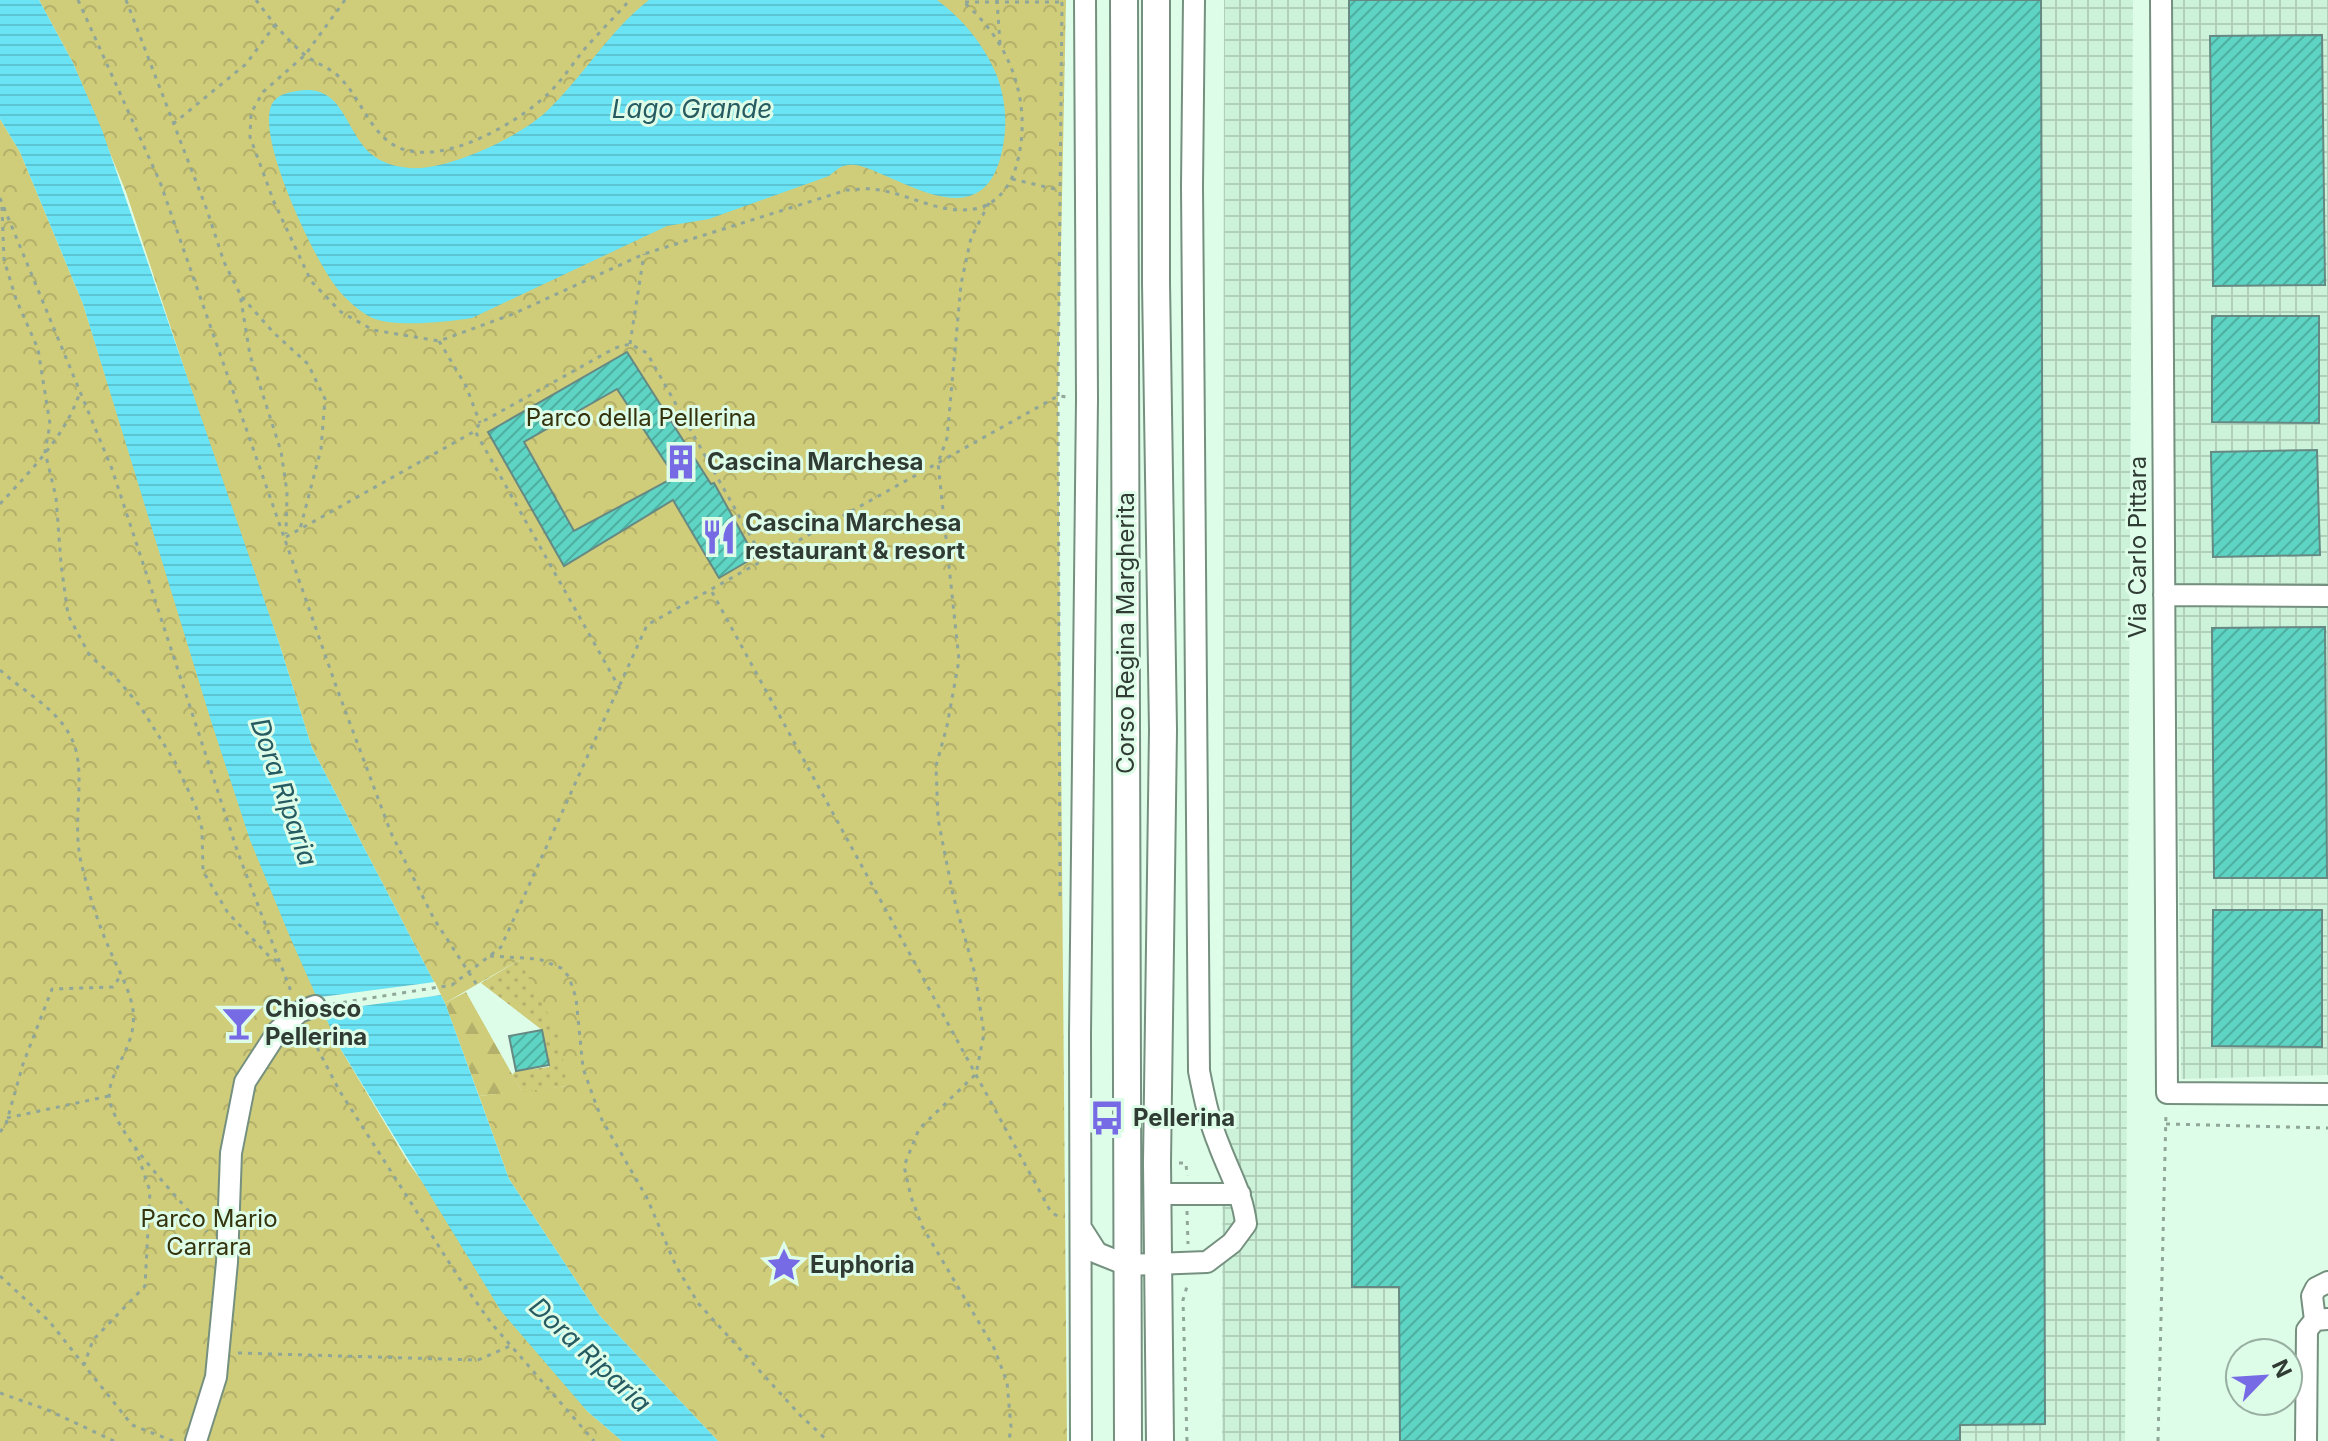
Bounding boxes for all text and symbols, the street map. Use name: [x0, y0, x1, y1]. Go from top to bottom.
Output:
water label: Lago Grande: [612, 93, 772, 124]
park label: Parco della Pellerina: [526, 403, 756, 432]
building icon: Cascina Marchesa: [662, 443, 700, 481]
place label: Cascina Marchesa: [707, 447, 924, 476]
street label: Via Carlo Pittara: [2123, 456, 2152, 638]
street label: Corso Regina Margherita: [1111, 492, 1140, 774]
place label: Cascina Marchesa restaurant & resort: [745, 508, 965, 565]
restaurant icon: Cascina Marchesa restaurant & resort: [700, 518, 738, 556]
water label: Dora Riparia: [245, 714, 324, 870]
place label: Chiosco Pellerina: [265, 994, 367, 1051]
bar icon: Chiosco Pellerina: [220, 1004, 258, 1042]
bus stop icon: Pellerina: [1088, 1099, 1126, 1137]
place label: Pellerina: [1133, 1103, 1235, 1132]
park label: Parco Mario Carrara: [140, 1204, 278, 1261]
place icon: Euphoria: [765, 1246, 803, 1284]
place label: Euphoria: [810, 1250, 915, 1279]
water label: Dora Riparia: [523, 1291, 657, 1419]
north arrow: [2224, 1337, 2304, 1417]
text: N: [2267, 1355, 2297, 1382]

